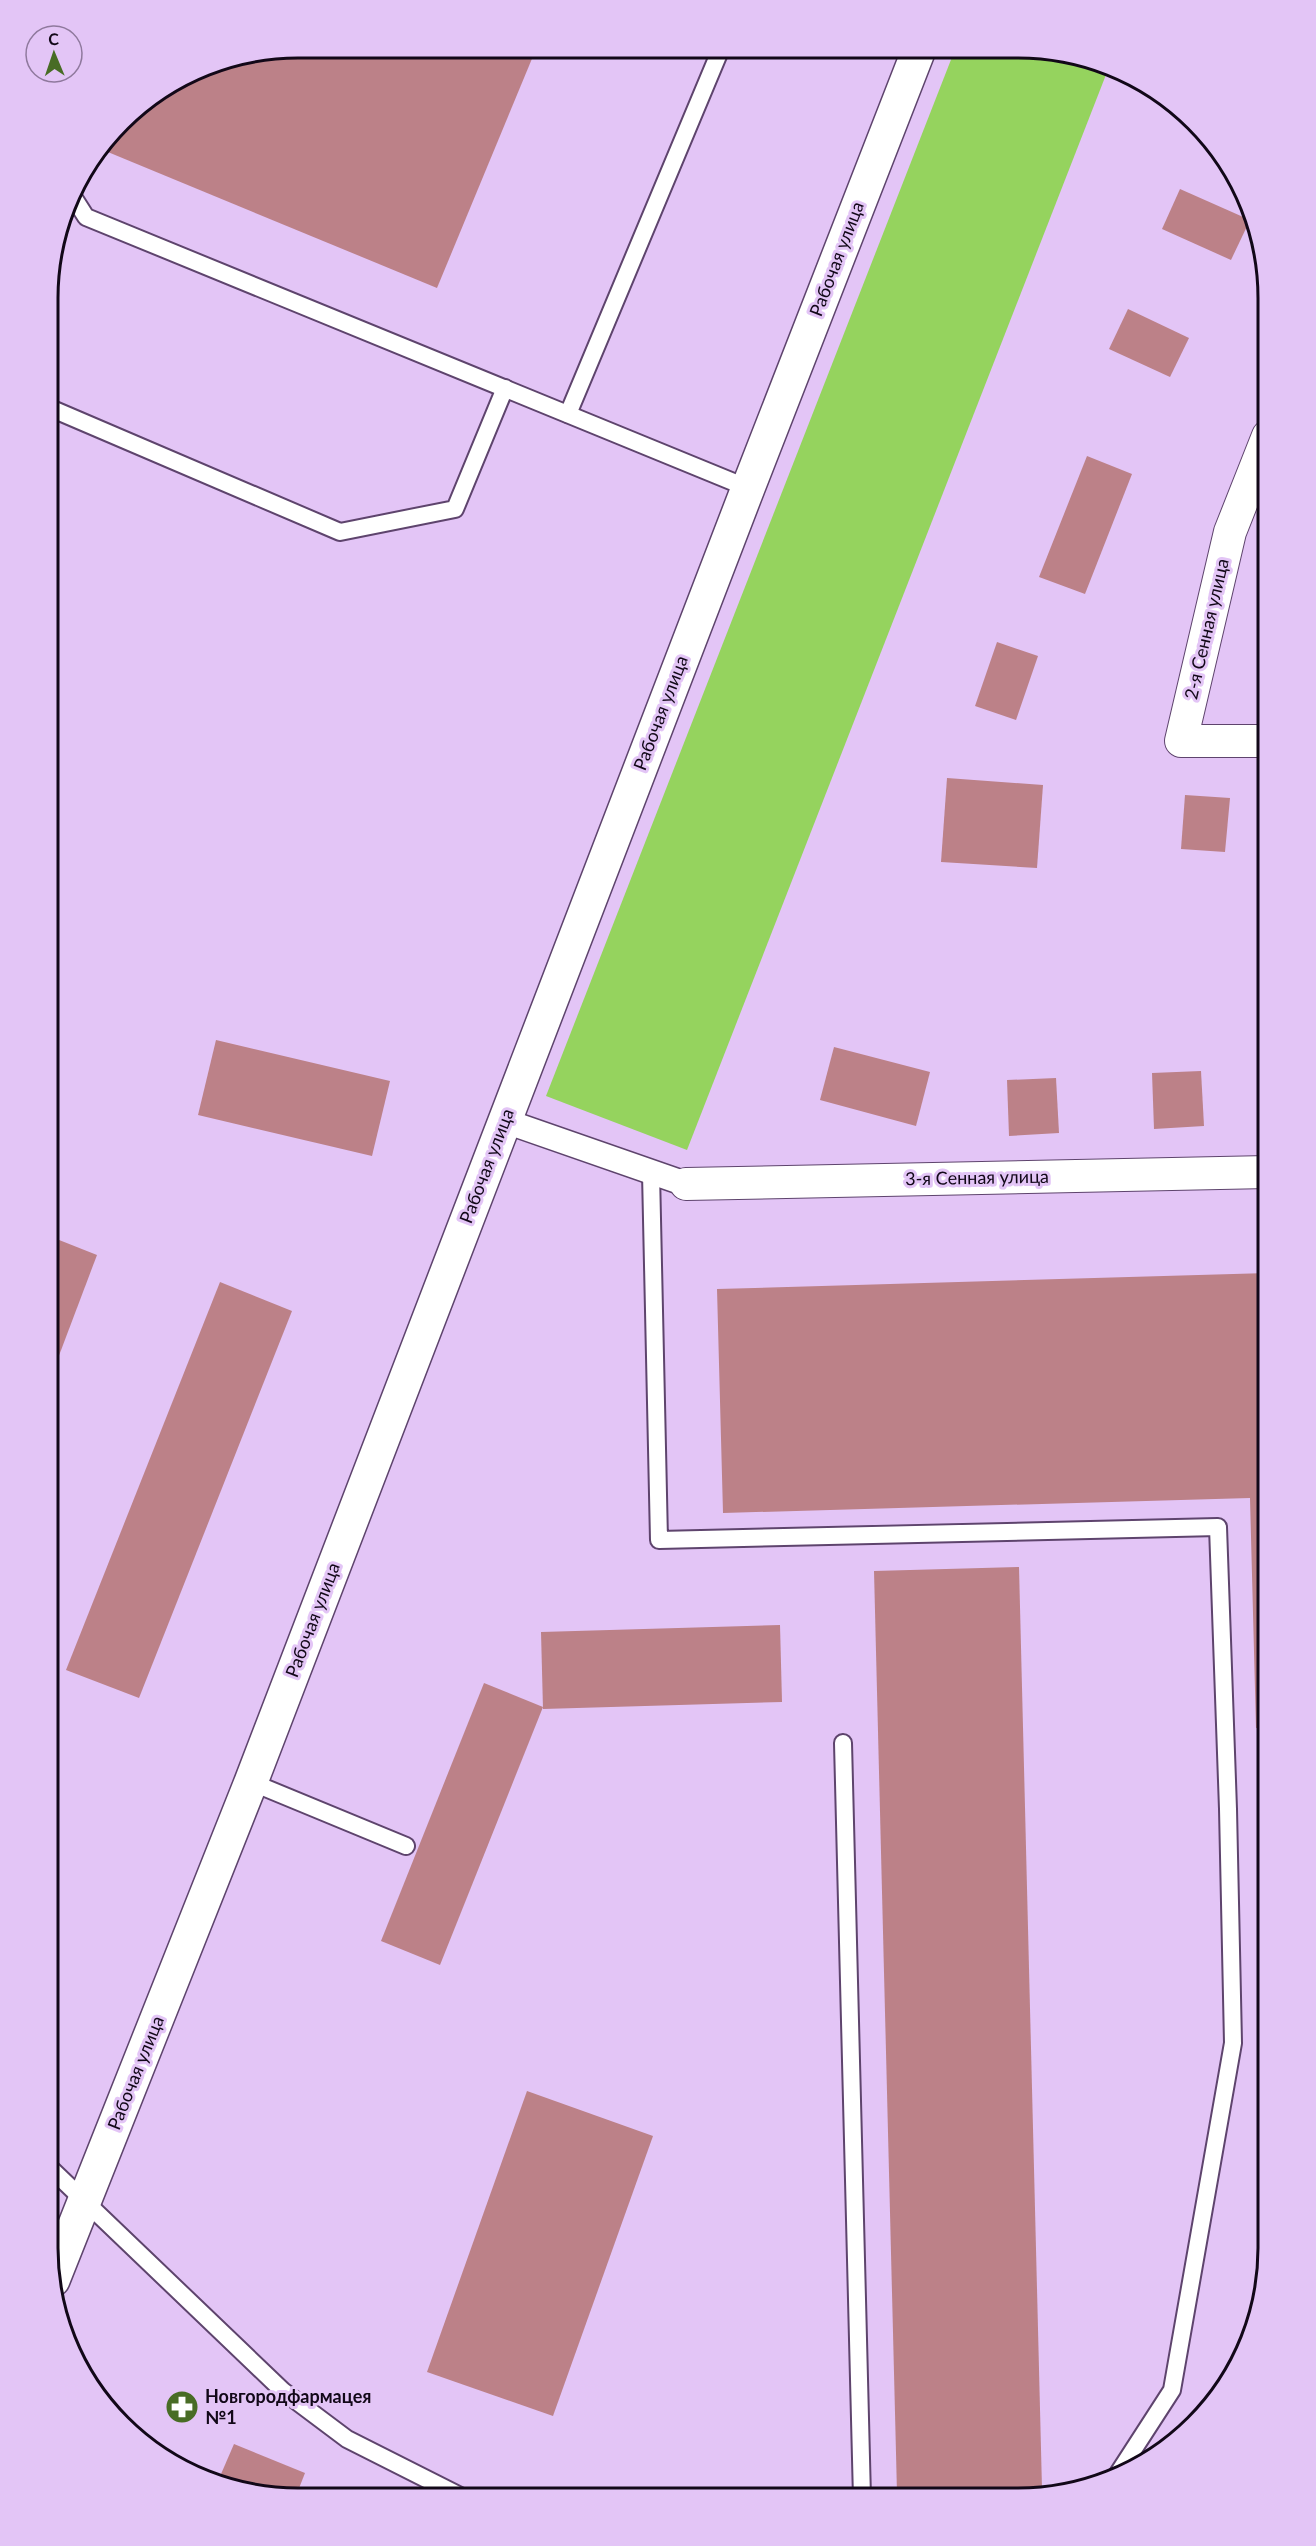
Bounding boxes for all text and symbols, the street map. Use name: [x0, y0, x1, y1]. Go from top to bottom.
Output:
north arrow: [24, 24, 84, 84]
text: С: [48, 29, 59, 48]
street label: Рабочая улица: [804, 198, 868, 319]
street label: 2-я Сенная улица: [1179, 556, 1233, 701]
street label: Рабочая улица: [628, 652, 692, 773]
street label: Рабочая улица: [454, 1105, 518, 1226]
street label: 3-я Сенная улица: [905, 1165, 1049, 1189]
street label: Рабочая улица: [280, 1559, 344, 1680]
street label: Рабочая улица: [102, 2012, 168, 2133]
place label: Новгородфармацея №1: [205, 2385, 371, 2428]
pharmacy icon: Новгородфармацея №1: [164, 2389, 200, 2425]

